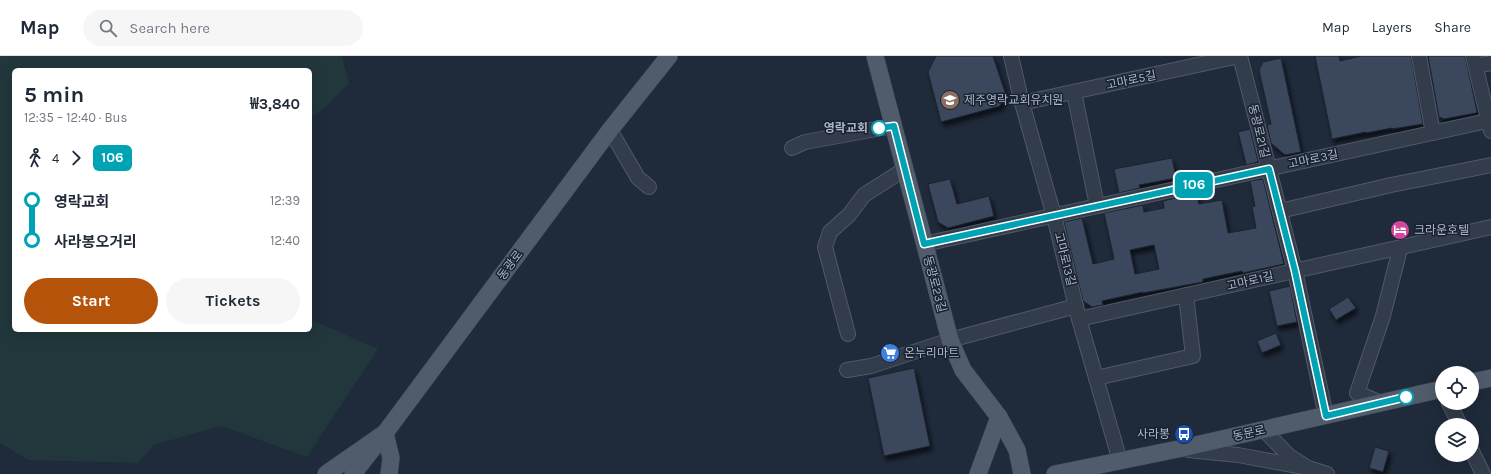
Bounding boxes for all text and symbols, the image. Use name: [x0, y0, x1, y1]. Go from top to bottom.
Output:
search box: [83, 10, 363, 46]
text: Map: [20, 17, 59, 39]
icon: search: [97, 17, 119, 39]
text: Search here: [129, 19, 210, 37]
text: Map: [1322, 19, 1350, 36]
text: Layers: [1372, 19, 1412, 36]
text: Share: [1434, 19, 1471, 36]
street label: 고마로5길: [1105, 68, 1157, 92]
text: 5 min: [24, 82, 84, 108]
school or university icon: 제주영락교회유치원: [939, 89, 961, 111]
place label: 제주영락교회유치원: [964, 93, 1063, 107]
text: ₩3,840: [250, 95, 300, 113]
street label: 동광로21길: [1246, 103, 1272, 159]
text: 12:35 – 12:40 · Bus: [24, 110, 127, 125]
marker: 영락교회: [871, 120, 887, 136]
place label: 영락교회: [824, 121, 868, 135]
icon: walk: [24, 147, 46, 169]
icon: forward: [65, 147, 87, 169]
street label: 고마로3길: [1286, 147, 1340, 171]
text: 106: [101, 149, 124, 166]
text: 4: [52, 151, 59, 166]
line badge: 106: [1171, 172, 1217, 198]
text: 106: [1183, 176, 1205, 193]
text: 영락교회: [54, 193, 109, 211]
text: 12:39: [270, 193, 300, 208]
hotel icon: 크라운호텔: [1389, 219, 1411, 241]
place label: 크라운호텔: [1414, 223, 1469, 237]
street label: 고마로13길: [1052, 231, 1078, 287]
text: 사라봉오거리: [54, 233, 137, 251]
text: 12:40: [270, 233, 300, 248]
street label: 동광로: [494, 248, 526, 282]
street label: 동광로23길: [921, 254, 949, 314]
street label: 고마로1길: [1225, 269, 1275, 293]
button: Start: [24, 278, 158, 324]
button: Tickets: [166, 278, 300, 324]
supermarket icon: 온누리마트: [879, 342, 901, 364]
place label: 온누리마트: [904, 346, 959, 360]
map controls: [1435, 366, 1479, 462]
button: locate: [1435, 366, 1479, 410]
unlabelled marker: [1398, 389, 1414, 405]
button: layers: [1435, 418, 1479, 462]
street label: 동문로: [1231, 422, 1267, 444]
bus stop icon: 사라봉: [1173, 423, 1195, 445]
place label: 사라봉: [1137, 427, 1170, 441]

